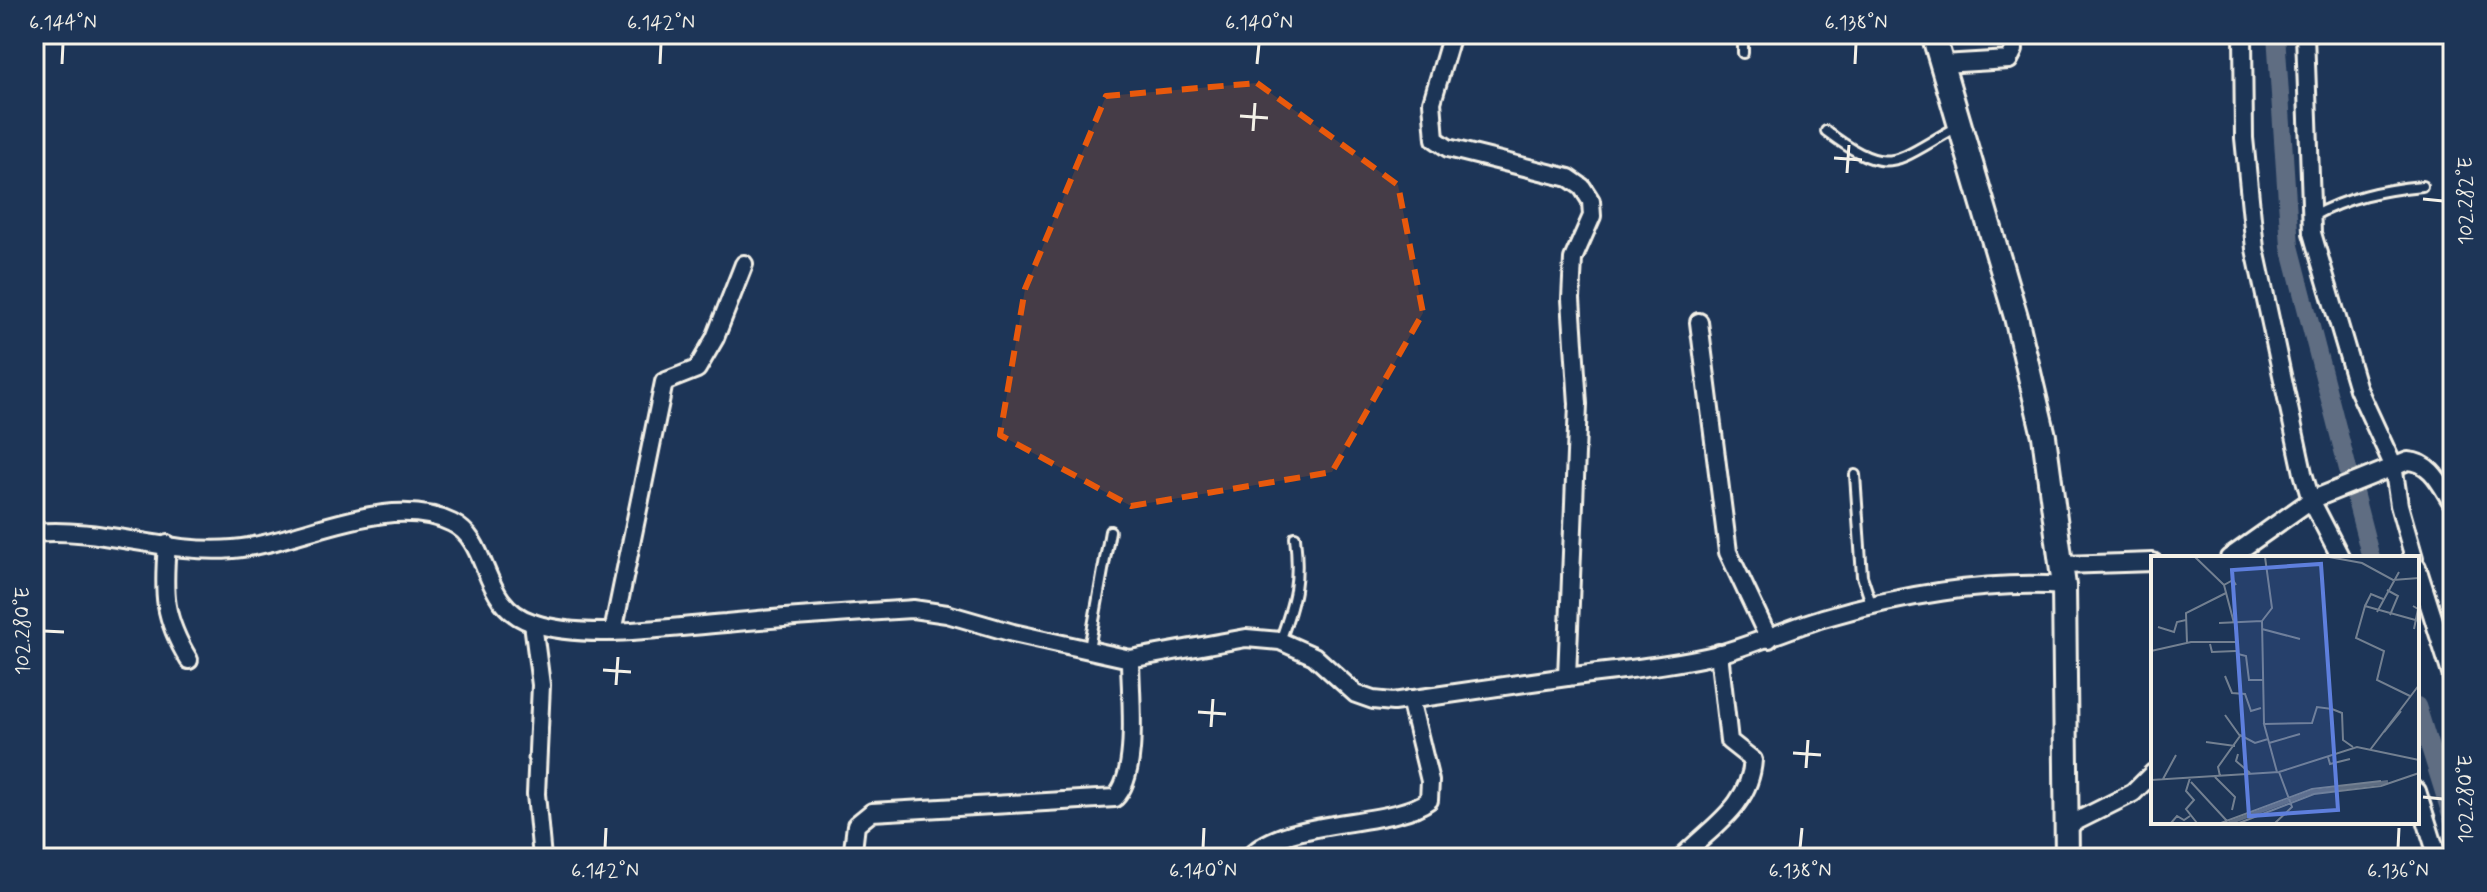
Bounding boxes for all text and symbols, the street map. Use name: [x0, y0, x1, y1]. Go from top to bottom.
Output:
text: 6.144°N: [29, 10, 97, 37]
text: 6.142°N: [627, 10, 695, 37]
text: 6.140°N: [1225, 10, 1293, 37]
text: 6.138°N: [1824, 10, 1888, 37]
text: 102.282°E: [2453, 157, 2480, 245]
inset map: [2151, 556, 2419, 824]
text: 102.280°E: [10, 587, 37, 675]
text: 102.280°E: [2453, 755, 2480, 843]
text: 6.142°N: [571, 858, 639, 885]
text: 6.140°N: [1169, 858, 1237, 885]
text: 6.138°N: [1768, 858, 1832, 885]
text: 6.136°N: [2367, 858, 2429, 885]

